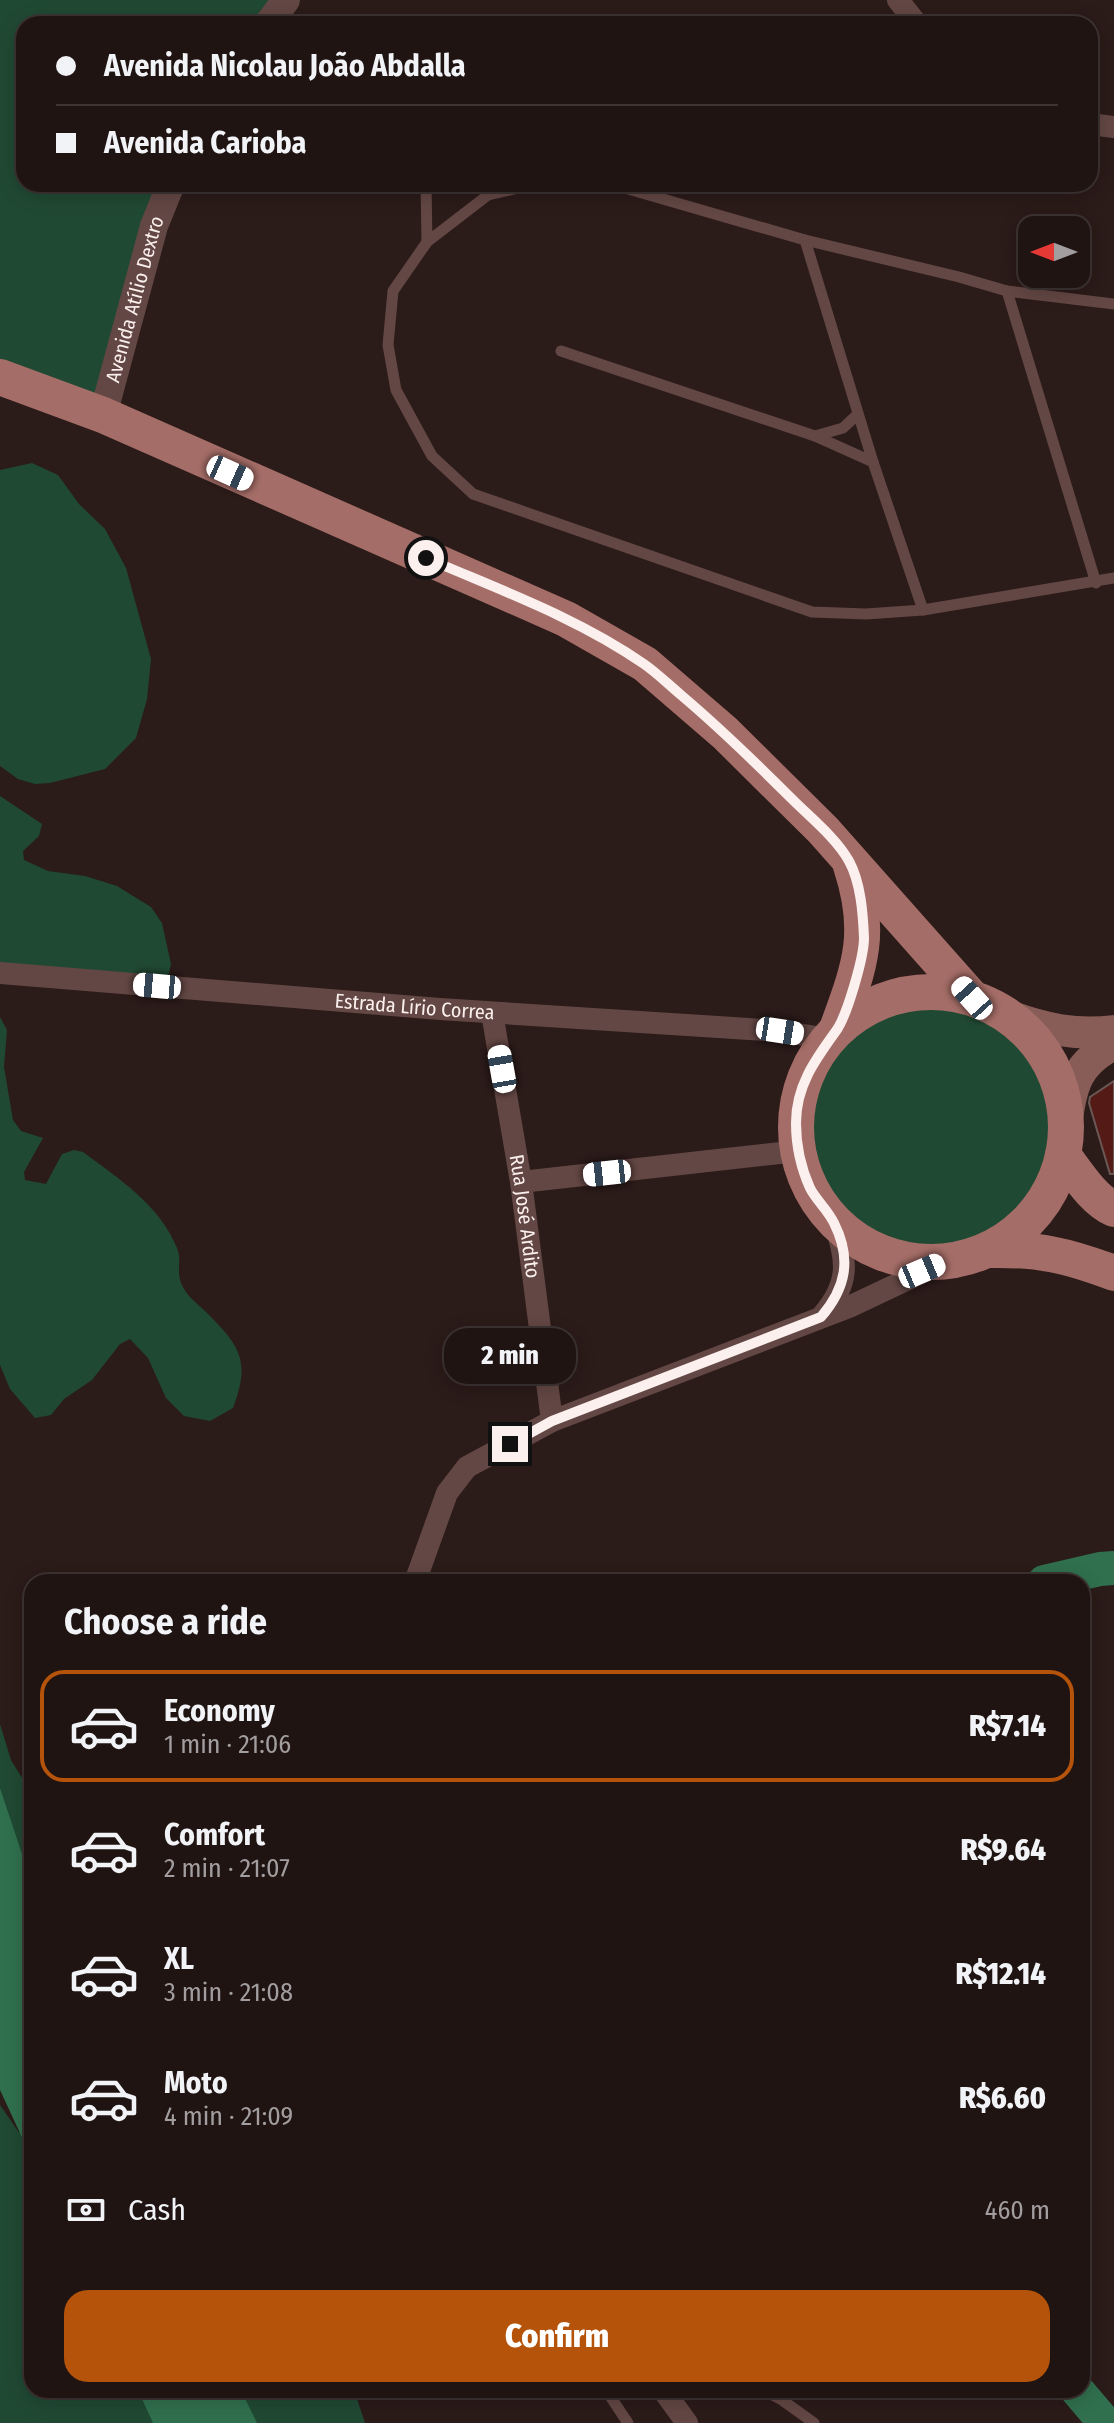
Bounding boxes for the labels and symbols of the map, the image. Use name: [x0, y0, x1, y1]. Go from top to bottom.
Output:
street label: Avenida Atílio Dextro: [100, 212, 169, 385]
north arrow: [1018, 216, 1090, 288]
car: [203, 452, 257, 494]
route start: [408, 540, 444, 576]
car: [132, 972, 182, 1000]
car: [947, 972, 997, 1024]
street label: Estrada Lírio Correa: [334, 988, 495, 1024]
car: [754, 1015, 806, 1047]
car: [486, 1043, 518, 1095]
street label: Rua José Ardito: [504, 1153, 545, 1280]
car: [582, 1159, 632, 1187]
car: [895, 1251, 949, 1291]
callout: 2 min: [444, 1328, 576, 1384]
route end: [492, 1426, 528, 1462]

